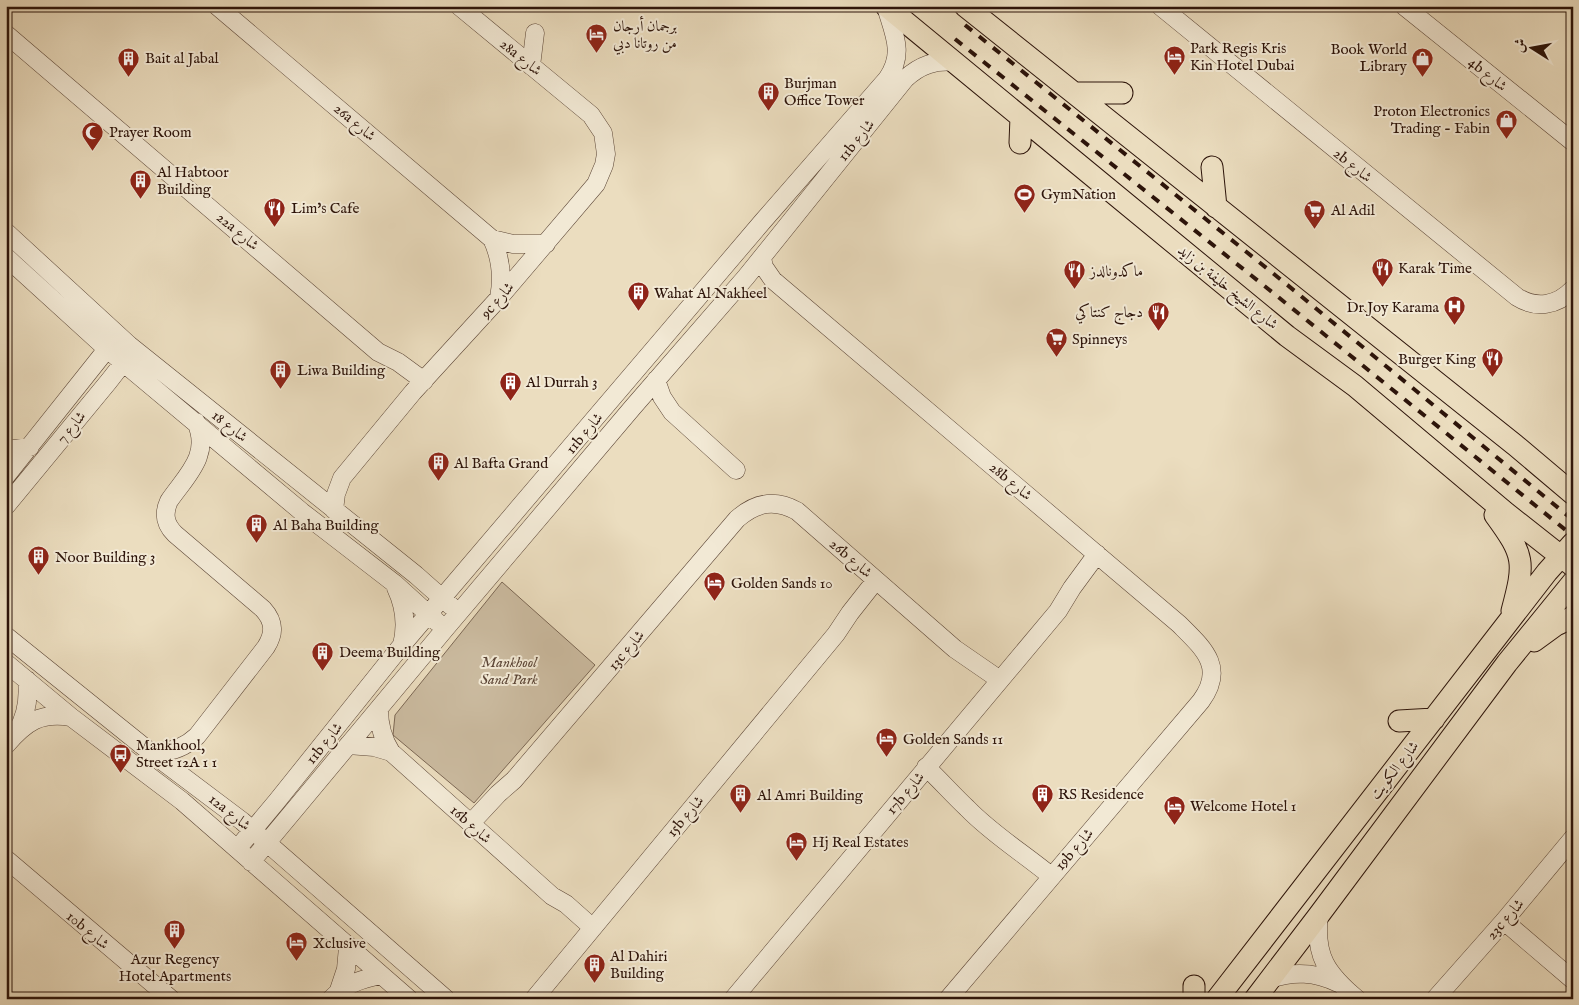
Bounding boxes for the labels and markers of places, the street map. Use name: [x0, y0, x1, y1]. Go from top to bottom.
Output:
place label: برجمان أرجان من روتانا دبي: [613, 15, 677, 55]
hotel icon: برجمان أرجان من روتانا دبي: [585, 23, 609, 54]
place label: Park Regis Kris Kin Hotel Dubai: [1190, 39, 1295, 75]
place label: Book World Library: [1331, 40, 1408, 76]
hotel icon: Park Regis Kris Kin Hotel Dubai: [1162, 45, 1186, 76]
building icon: Bait al Jabal: [117, 46, 141, 77]
shop icon: Book World Library: [1411, 46, 1435, 77]
place label: Bait al Jabal: [145, 49, 219, 68]
place label: Burjman Office Tower: [784, 74, 865, 110]
building icon: Burjman Office Tower: [756, 80, 780, 111]
place label: Proton Electronics Trading - Fabin: [1373, 102, 1490, 138]
shop icon: Proton Electronics Trading - Fabin: [1494, 108, 1518, 139]
mosque icon: Prayer Room: [81, 120, 105, 151]
place label: Prayer Room: [109, 123, 192, 142]
place label: Al Habtoor Building: [156, 163, 229, 199]
building icon: Al Habtoor Building: [129, 169, 153, 200]
sports icon: GymNation: [1013, 182, 1037, 213]
place label: GymNation: [1041, 185, 1116, 204]
restaurant icon: Lim's Cafe: [263, 196, 287, 227]
supermarket icon: Al Adil: [1303, 198, 1327, 229]
place label: Lim's Cafe: [291, 199, 359, 218]
place label: Al Adil: [1330, 201, 1376, 220]
restaurant icon: Karak Time: [1370, 256, 1394, 287]
restaurant icon: ماكدونالدز: [1062, 259, 1086, 290]
place label: Karak Time: [1398, 259, 1472, 278]
place label: ماكدونالدز: [1088, 262, 1143, 281]
building icon: Wahat Al Nakheel: [626, 281, 650, 312]
place label: Wahat Al Nakheel: [654, 284, 768, 303]
hospital icon: Dr Joy Karama: [1443, 295, 1467, 326]
place label: Dr Joy Karama: [1346, 298, 1440, 317]
restaurant icon: دجاج كنتاكي: [1147, 300, 1171, 331]
place label: دجاج كنتاكي: [1075, 302, 1143, 325]
supermarket icon: Spinneys: [1044, 327, 1068, 358]
place label: Spinneys: [1072, 330, 1127, 349]
restaurant icon: Burger King: [1480, 347, 1504, 378]
place label: Burger King: [1398, 350, 1477, 369]
building icon: Liwa Building: [269, 358, 293, 389]
place label: Liwa Building: [297, 361, 386, 380]
building icon: Al Durrah 3: [498, 370, 522, 401]
place label: Al Durrah 3: [525, 373, 598, 392]
building icon: Al Bafta Grand: [426, 451, 450, 482]
place label: Al Bafta Grand: [453, 454, 549, 473]
building icon: Al Baha Building: [245, 513, 269, 544]
place label: Al Baha Building: [272, 516, 379, 535]
building icon: Noor Building 3: [27, 545, 51, 576]
place label: Noor Building 3: [55, 548, 155, 567]
hotel icon: Golden Sands 10: [703, 571, 727, 602]
place label: Golden Sands 10: [731, 574, 833, 593]
building icon: Deema Building: [311, 640, 335, 671]
place label: Deema Building: [339, 643, 441, 662]
hotel icon: Golden Sands 11: [875, 727, 899, 758]
place label: Golden Sands 11: [903, 730, 1003, 749]
place label: Mankhool, Street 12A 1 1: [136, 736, 217, 772]
bus stop icon: Mankhool, Street 12A 1 1: [108, 742, 132, 773]
building icon: RS Residence: [1030, 782, 1054, 813]
building icon: Al Amri Building: [729, 783, 753, 814]
place label: RS Residence: [1058, 785, 1144, 804]
place label: Al Amri Building: [756, 786, 864, 805]
hotel icon: Welcome Hotel 1: [1162, 794, 1186, 825]
place label: Welcome Hotel 1: [1190, 797, 1296, 816]
hotel icon: Hj Real Estates: [784, 830, 808, 861]
place label: Hj Real Estates: [812, 833, 908, 852]
building icon: Azur Regency Hotel Apartments: [163, 919, 187, 950]
hotel icon: Xclusive: [285, 931, 309, 962]
place label: Xclusive: [313, 934, 366, 953]
place label: Al Dahiri Building: [609, 947, 668, 983]
place label: Azur Regency Hotel Apartments: [119, 950, 231, 986]
building icon: Al Dahiri Building: [582, 953, 606, 984]

